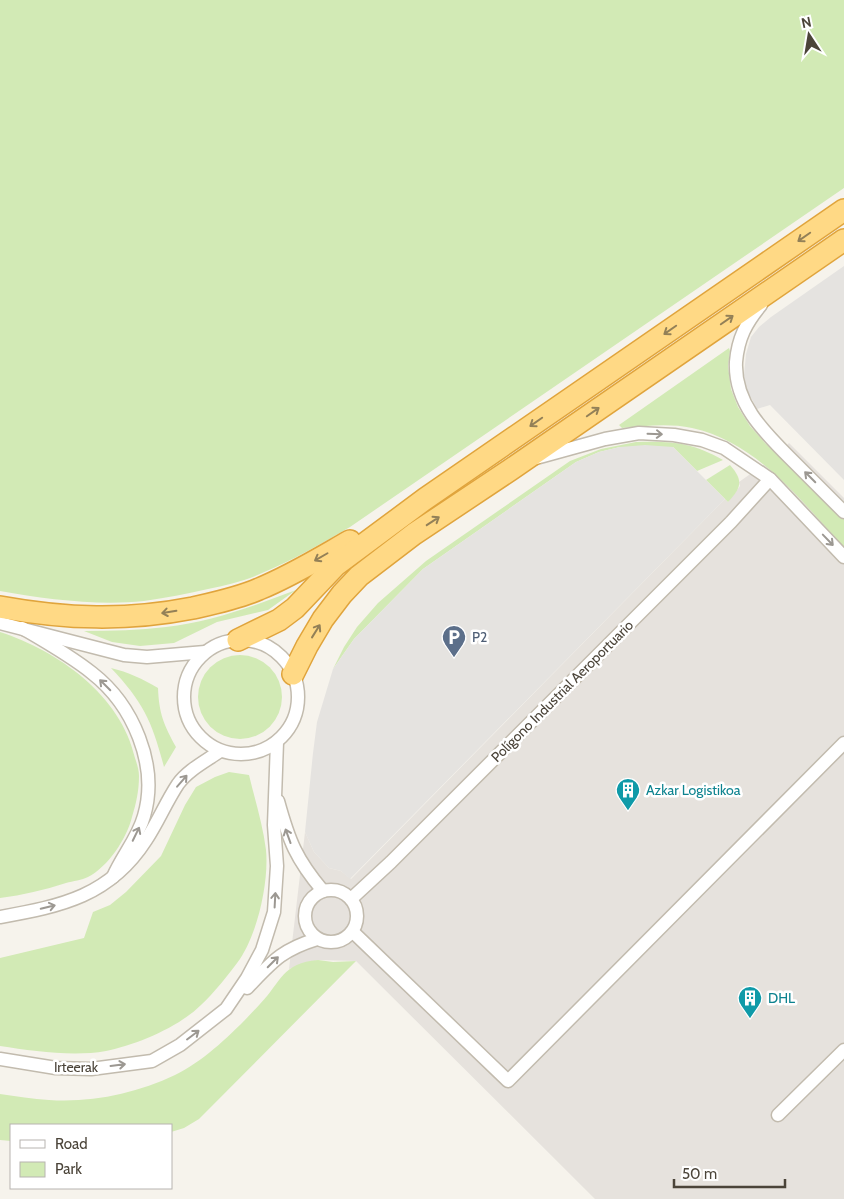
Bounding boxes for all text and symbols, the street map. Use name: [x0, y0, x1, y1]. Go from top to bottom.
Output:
north arrow: [784, 10, 834, 60]
text: N: [800, 12, 813, 32]
one-way arrow: [797, 232, 811, 242]
one-way arrow: [720, 315, 734, 325]
one-way arrow: [663, 325, 677, 335]
one-way arrow: [586, 407, 600, 417]
one-way arrow: [529, 417, 543, 427]
one-way arrow: [646, 429, 662, 439]
one-way arrow: [803, 471, 816, 483]
one-way arrow: [426, 515, 440, 525]
one-way arrow: [822, 534, 834, 546]
one-way arrow: [315, 553, 329, 563]
one-way arrow: [162, 607, 178, 617]
street label: Polígono Industrial Aeroportuario: [487, 616, 637, 766]
one-way arrow: [312, 624, 322, 638]
parking icon: P2: [441, 624, 467, 658]
place label: P2: [472, 628, 487, 646]
one-way arrow: [98, 679, 111, 691]
one-way arrow: [176, 774, 187, 787]
building icon: Azkar Logistikoa: [615, 777, 641, 811]
place label: Azkar Logistikoa: [646, 781, 741, 799]
one-way arrow: [132, 827, 141, 842]
one-way arrow: [283, 828, 292, 844]
one-way arrow: [270, 893, 279, 909]
one-way arrow: [39, 902, 55, 912]
one-way arrow: [266, 956, 279, 968]
building icon: DHL: [737, 985, 763, 1019]
place label: DHL: [768, 989, 795, 1007]
one-way arrow: [186, 1030, 200, 1040]
street label: Irteerak: [54, 1058, 99, 1076]
one-way arrow: [110, 1060, 126, 1070]
legend: [10, 1124, 172, 1189]
text: Road: [55, 1135, 88, 1153]
scale bar: [674, 1156, 785, 1188]
text: Park: [55, 1160, 82, 1178]
text: 50 m: [682, 1165, 717, 1183]

